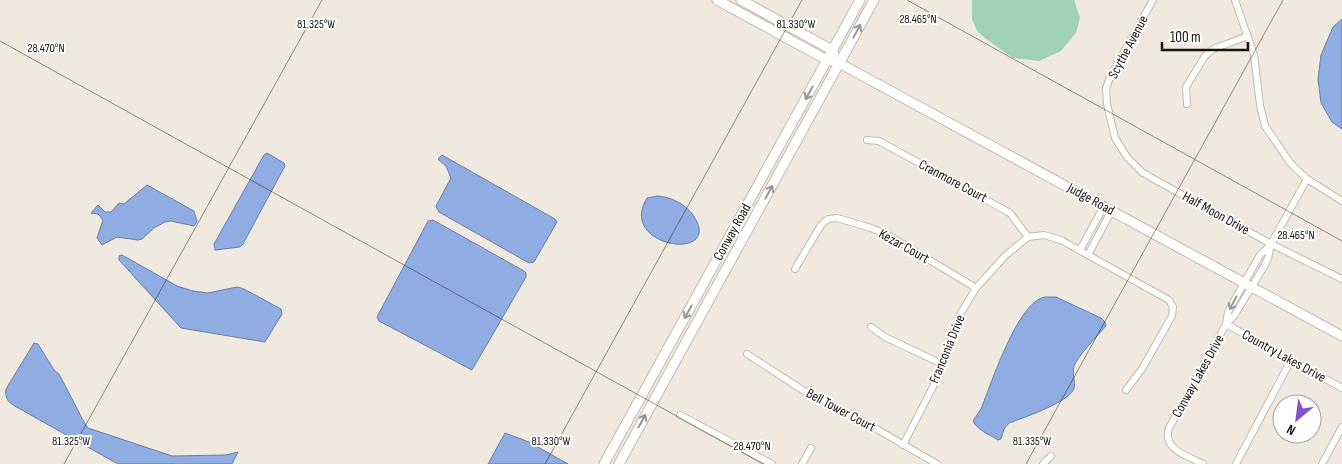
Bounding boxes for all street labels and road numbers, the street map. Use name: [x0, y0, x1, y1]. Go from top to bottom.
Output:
street label: Scythe Avenue: [1104, 12, 1152, 82]
street label: Cranmore Court: [916, 156, 990, 206]
street label: Judge Road: [1064, 179, 1118, 219]
street label: Half Moon Drive: [1180, 188, 1252, 238]
street label: Conway Road: [709, 200, 755, 263]
street label: Kezar Court: [876, 225, 932, 267]
street label: Franconia Drive: [926, 312, 968, 386]
street label: Country Lakes Drive: [1239, 326, 1329, 386]
street label: Conway Lakes Drive: [1168, 332, 1228, 420]
street label: Bell Tower Court: [803, 385, 879, 435]

